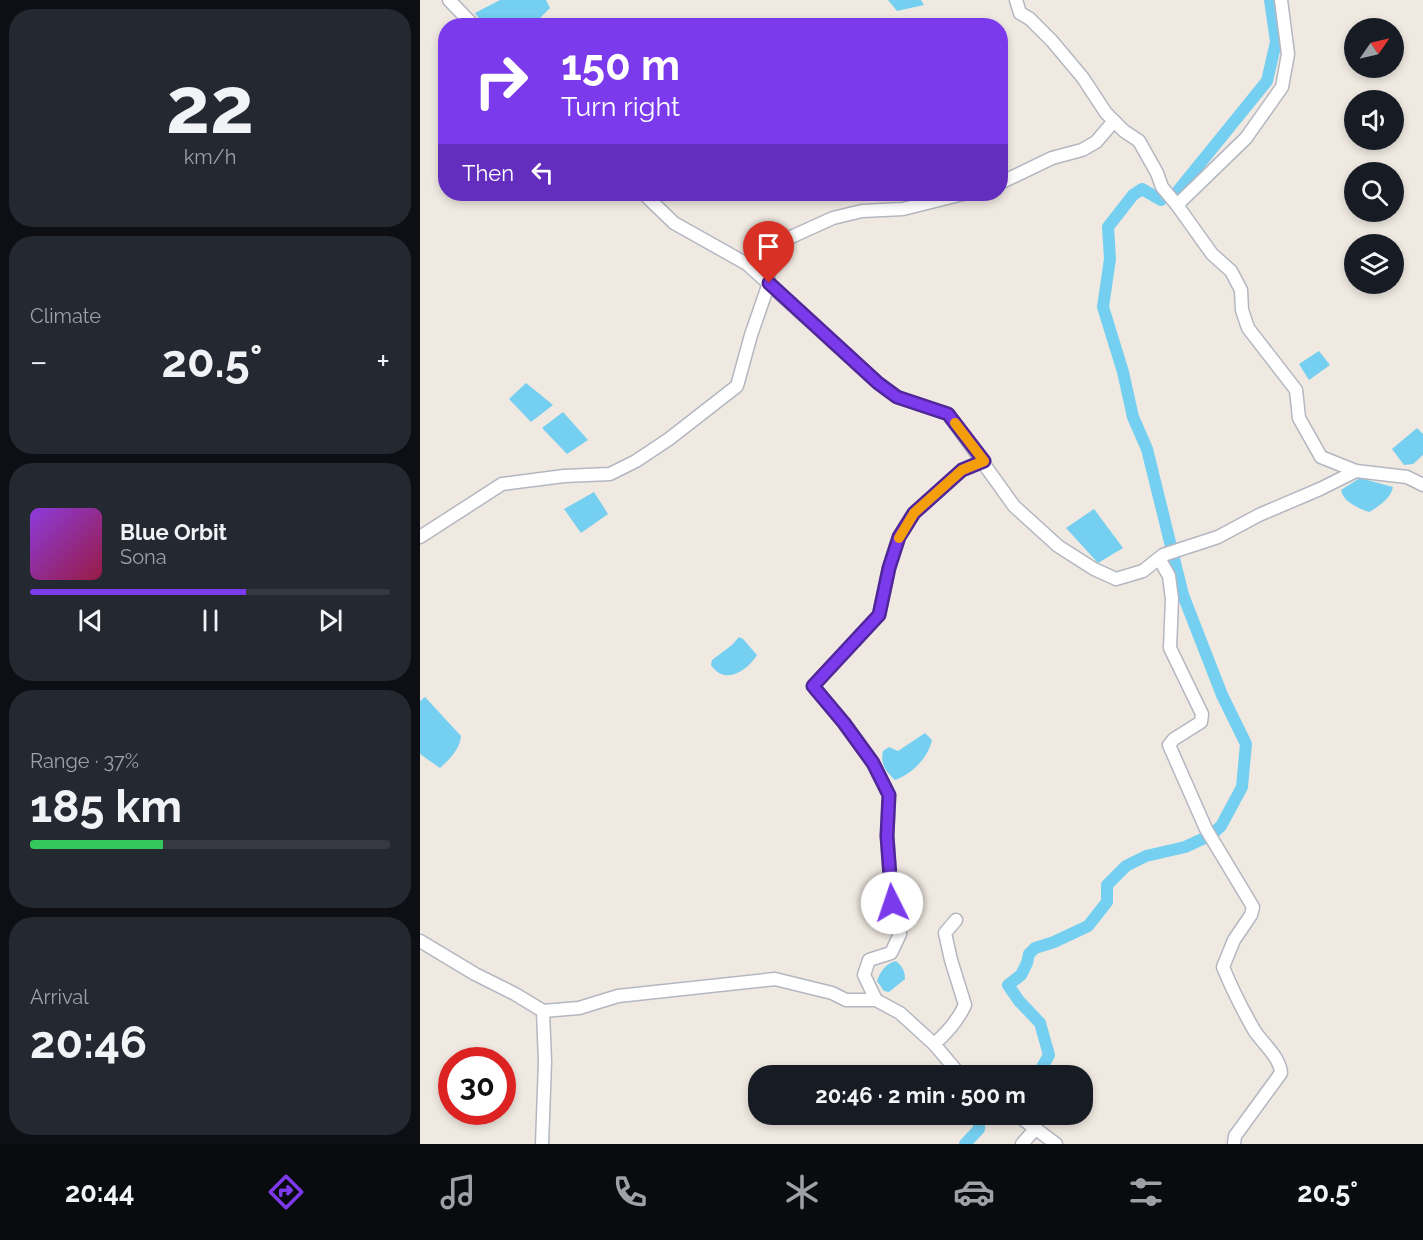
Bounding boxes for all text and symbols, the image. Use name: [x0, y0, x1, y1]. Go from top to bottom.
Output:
north arrow: [1344, 18, 1404, 78]
map controls: [1344, 18, 1404, 294]
text: 150 m: [561, 41, 680, 90]
icon: right: [462, 42, 540, 120]
text: 22: [166, 60, 254, 151]
button: sound: [1344, 90, 1404, 150]
text: Turn right: [561, 91, 680, 122]
text: km/h: [184, 145, 236, 169]
icon: left: [526, 156, 559, 189]
text: Then: [462, 160, 514, 186]
button: search: [1344, 162, 1404, 222]
pin: [743, 221, 794, 283]
icon: arrive: [752, 230, 785, 263]
button: layers: [1344, 234, 1404, 294]
text: Climate: [30, 304, 101, 328]
text: 20.5°: [162, 335, 262, 388]
text: −: [30, 342, 48, 381]
text: +: [376, 342, 390, 381]
text: Blue Orbit: [120, 519, 227, 545]
text: Sona: [120, 545, 167, 569]
icon: previous: [74, 604, 107, 637]
icon: pause: [194, 604, 227, 637]
icon: next: [314, 604, 347, 637]
text: Range · 37%: [30, 749, 139, 773]
text: 185 km: [30, 780, 182, 833]
position arrow: [860, 871, 924, 935]
text: Arrival: [30, 985, 89, 1009]
text: 20:46: [30, 1016, 147, 1069]
speed limit sign: 30: [438, 1047, 516, 1125]
text: 20:46 · 2 min · 500 m: [815, 1082, 1026, 1108]
icon: directions: [265, 1171, 307, 1213]
icon: music: [437, 1171, 479, 1213]
icon: phone: [609, 1171, 651, 1213]
icon: climate: [781, 1171, 823, 1213]
icon: car: [953, 1171, 995, 1213]
icon: filters: [1125, 1171, 1167, 1213]
text: 20:44: [65, 1177, 134, 1208]
text: 20.5°: [1297, 1177, 1358, 1208]

